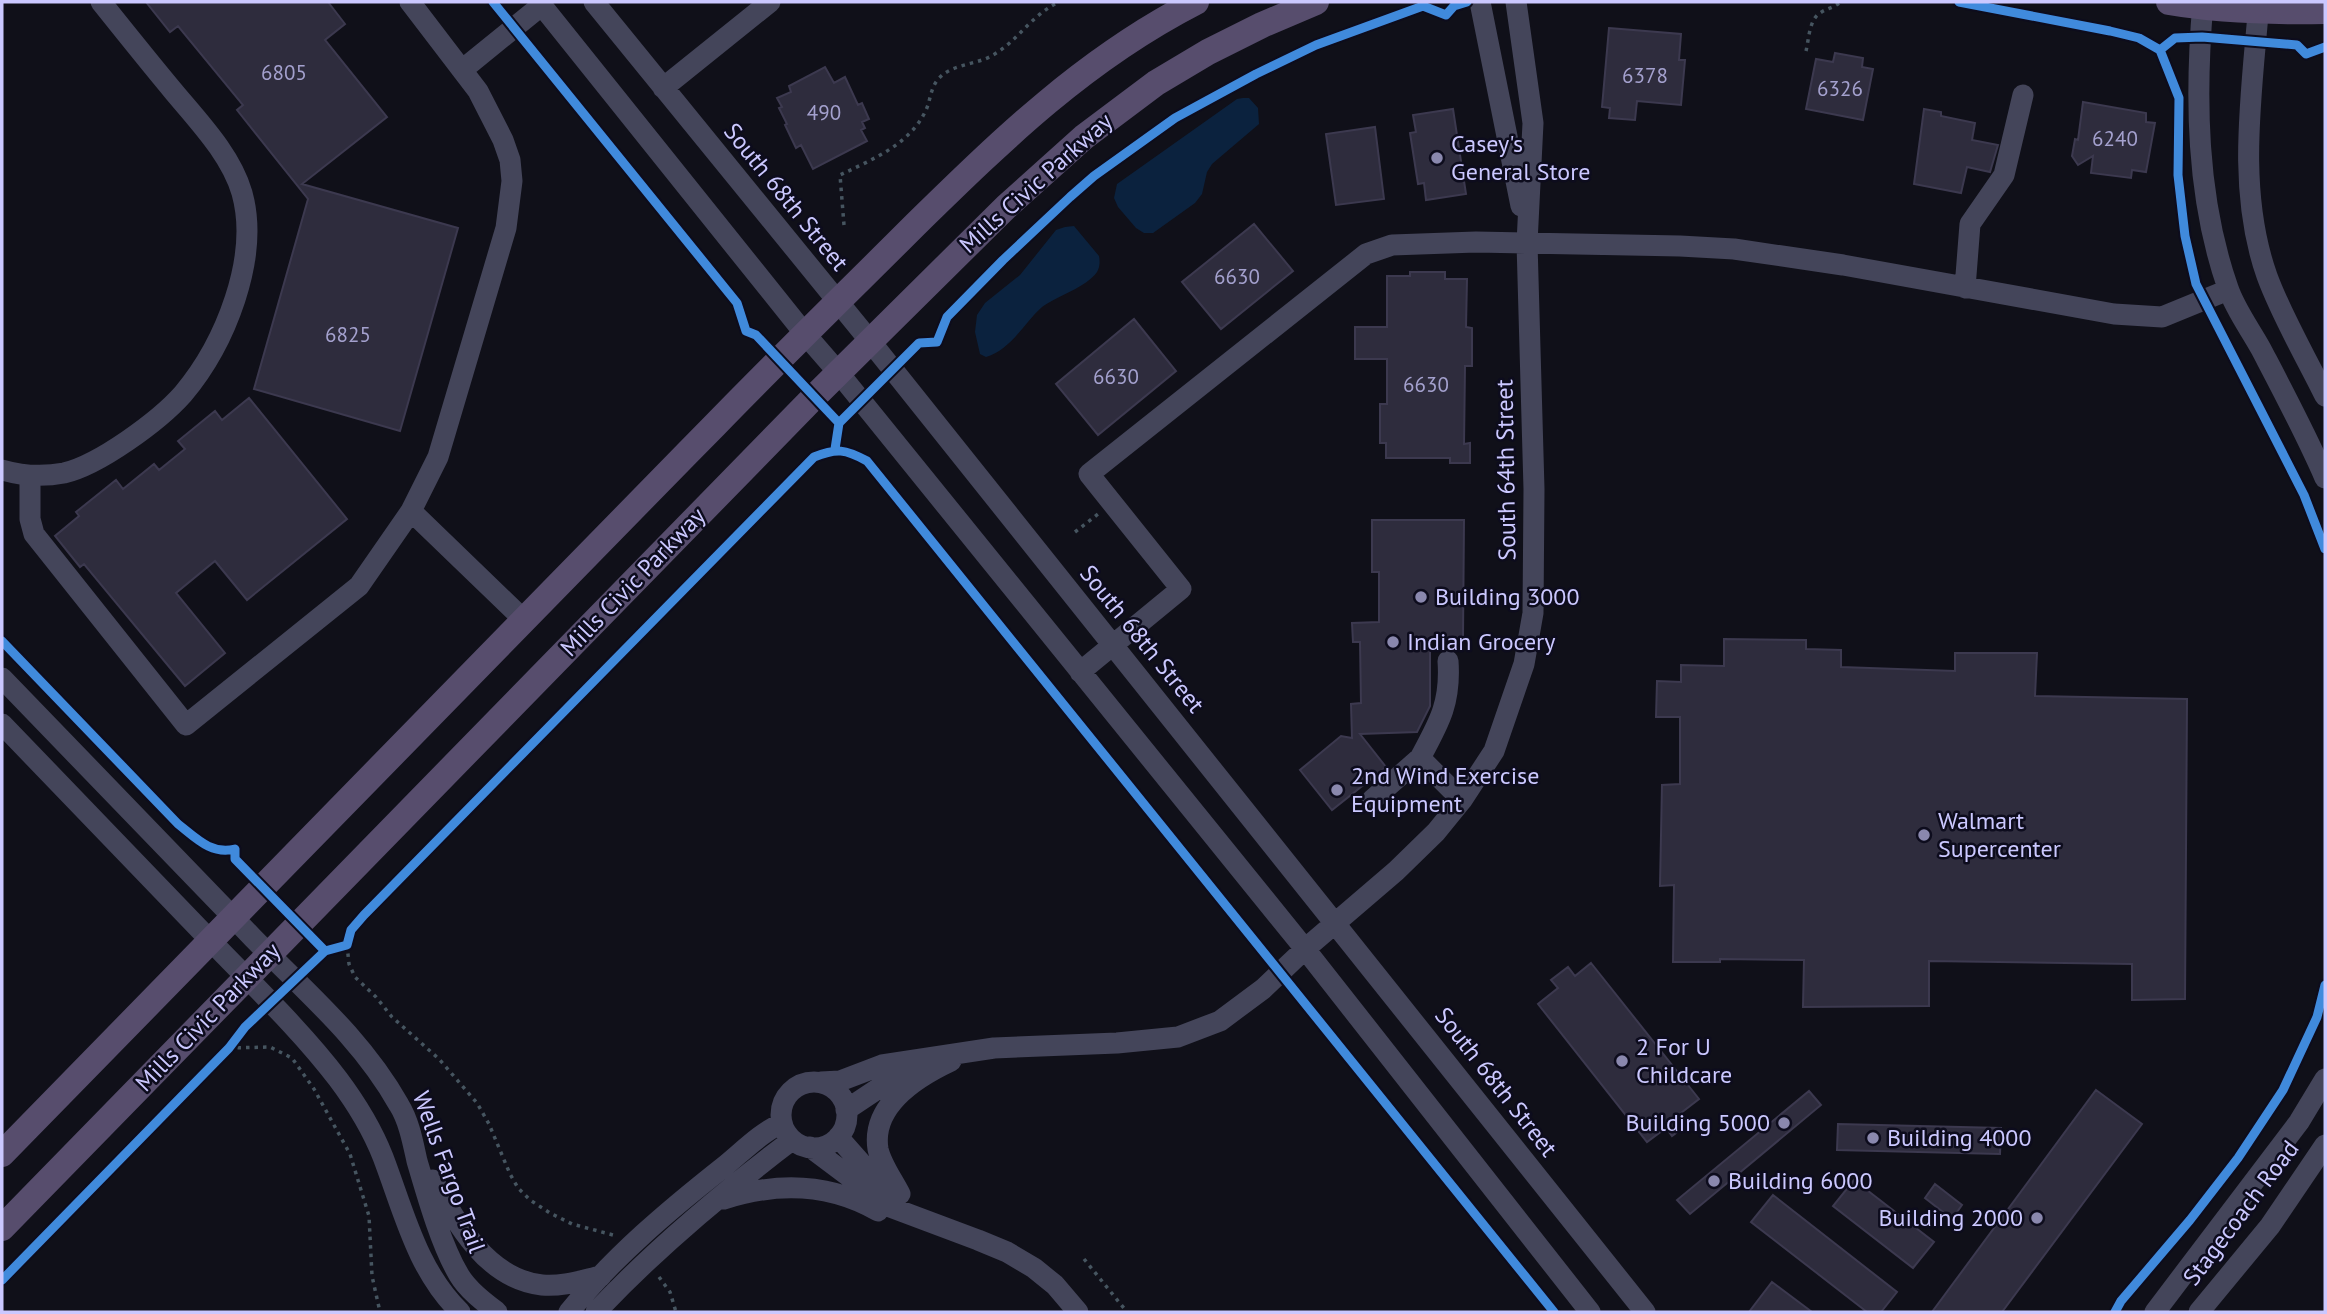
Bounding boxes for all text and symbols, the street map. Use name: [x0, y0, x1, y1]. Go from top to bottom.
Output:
house number: 6805: [261, 59, 307, 86]
house number: 6378: [1622, 62, 1668, 89]
house number: 6326: [1817, 75, 1863, 102]
house number: 490: [807, 99, 841, 126]
street label: Mills Civic Parkway: [953, 106, 1119, 260]
street label: South 68th Street: [717, 116, 855, 277]
house number: 6240: [2092, 125, 2138, 152]
place label: Casey's General Store: [1451, 128, 1591, 187]
marker: Casey's General Store: [1429, 150, 1445, 166]
house number: 6630: [1214, 263, 1260, 290]
house number: 6825: [325, 321, 371, 348]
house number: 6630: [1093, 363, 1139, 390]
house number: 6630: [1403, 371, 1449, 398]
street label: South 64th Street: [1488, 379, 1523, 561]
street label: Mills Civic Parkway: [554, 501, 712, 663]
street label: South 68th Street: [1073, 558, 1211, 719]
place label: Building 3000: [1435, 581, 1579, 612]
marker: Building 3000: [1413, 589, 1429, 605]
place label: Indian Grocery: [1407, 626, 1555, 657]
marker: Indian Grocery: [1385, 634, 1401, 650]
place label: 2nd Wind Exercise Equipment: [1351, 760, 1539, 819]
marker: 2nd Wind Exercise Equipment: [1329, 782, 1345, 798]
place label: Walmart Supercenter: [1938, 805, 2061, 864]
marker: Walmart Supercenter: [1916, 827, 1932, 843]
street label: Mills Civic Parkway: [129, 936, 287, 1098]
street label: South 68th Street: [1428, 1001, 1564, 1163]
place label: 2 For U Childcare: [1636, 1031, 1732, 1090]
marker: 2 For U Childcare: [1614, 1053, 1630, 1069]
street label: Wells Fargo Trail: [406, 1087, 493, 1257]
place label: Building 5000: [1626, 1107, 1770, 1138]
marker: Building 5000: [1776, 1115, 1792, 1131]
place label: Building 4000: [1887, 1122, 2031, 1153]
marker: Building 4000: [1865, 1130, 1881, 1146]
street label: Stagecoach Road: [2176, 1134, 2305, 1291]
place label: Building 6000: [1728, 1165, 1872, 1196]
marker: Building 6000: [1706, 1173, 1722, 1189]
place label: Building 2000: [1879, 1202, 2023, 1233]
marker: Building 2000: [2029, 1210, 2045, 1226]

